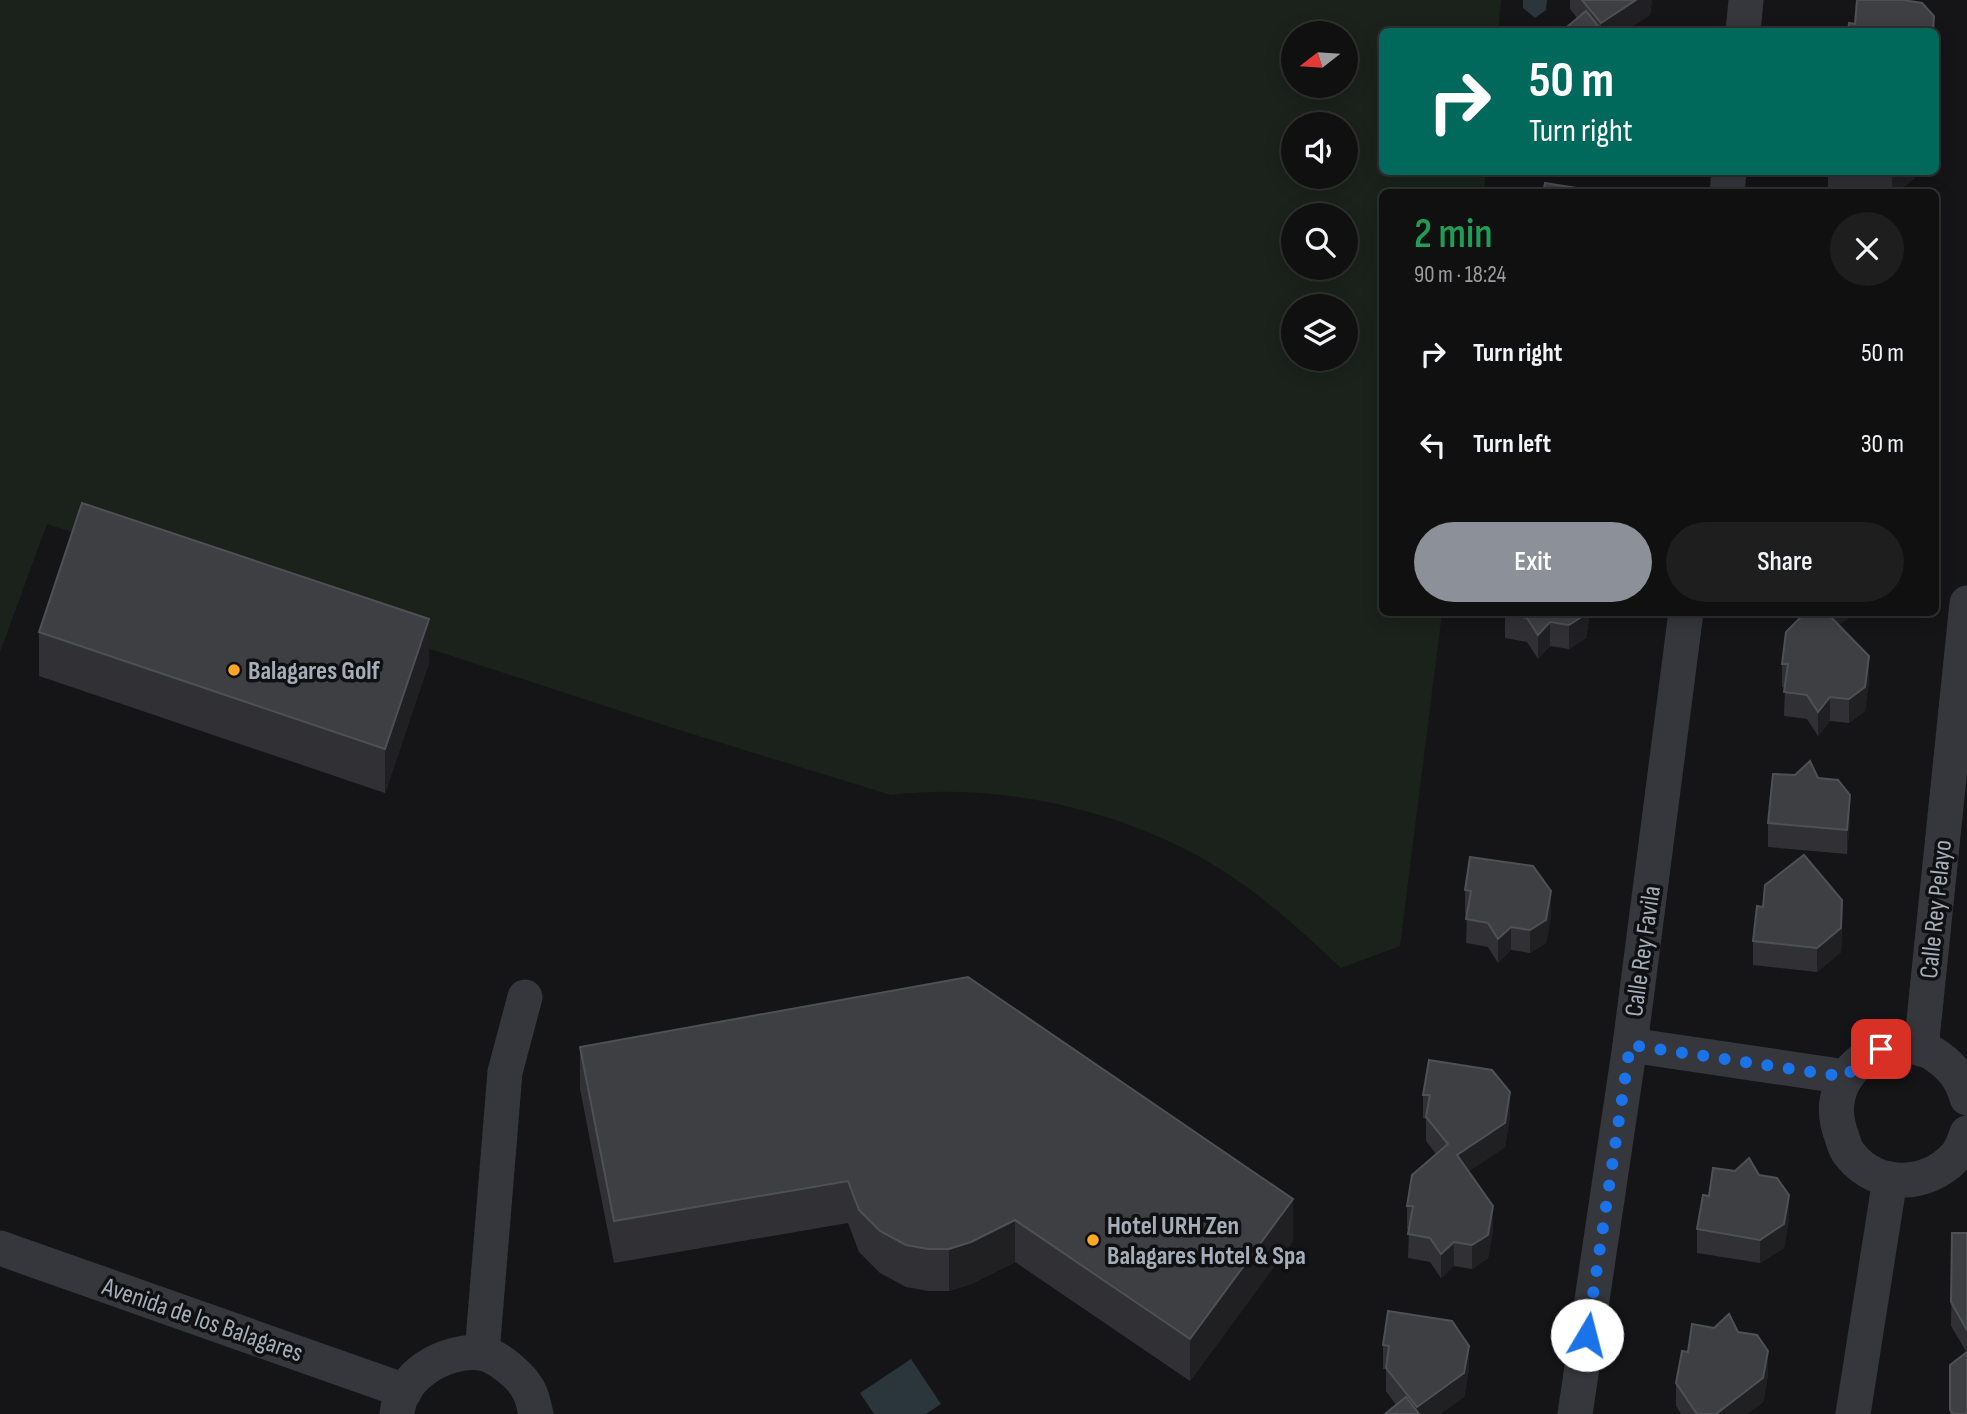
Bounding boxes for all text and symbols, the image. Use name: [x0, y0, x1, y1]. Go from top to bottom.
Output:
north arrow: [1281, 21, 1358, 98]
map controls: [1281, 21, 1358, 371]
text: 50 m: [1529, 52, 1614, 111]
icon: right: [1414, 56, 1505, 147]
button: sound: [1281, 112, 1358, 189]
text: Turn right: [1529, 112, 1633, 151]
button: search: [1281, 203, 1358, 280]
text: 2 min: [1414, 209, 1493, 260]
button: close: [1830, 212, 1904, 286]
text: 90 m · 18:24: [1414, 261, 1506, 289]
button: layers: [1281, 294, 1358, 371]
icon: right: [1414, 335, 1452, 373]
text: Turn right: [1473, 338, 1562, 369]
text: 50 m: [1861, 338, 1904, 369]
icon: left: [1414, 426, 1452, 464]
text: Turn left: [1473, 429, 1551, 460]
text: 30 m: [1861, 429, 1904, 460]
button: Exit: [1414, 522, 1652, 602]
button: Share: [1666, 522, 1904, 602]
place label: Balagares Golf: [248, 656, 381, 687]
marker: Balagares Golf: [226, 662, 242, 678]
street label: Calle Rey Pelayo: [1914, 838, 1959, 980]
street label: Calle Rey Favila: [1619, 884, 1668, 1018]
pin: [1851, 1019, 1911, 1079]
icon: arrive: [1862, 1030, 1900, 1068]
place label: Hotel URH Zen Balagares Hotel & Spa: [1107, 1211, 1306, 1272]
marker: Hotel URH Zen Balagares Hotel & Spa: [1085, 1232, 1101, 1248]
street label: Avenida de los Balagares: [97, 1271, 307, 1369]
position arrow: [1550, 1298, 1624, 1372]

